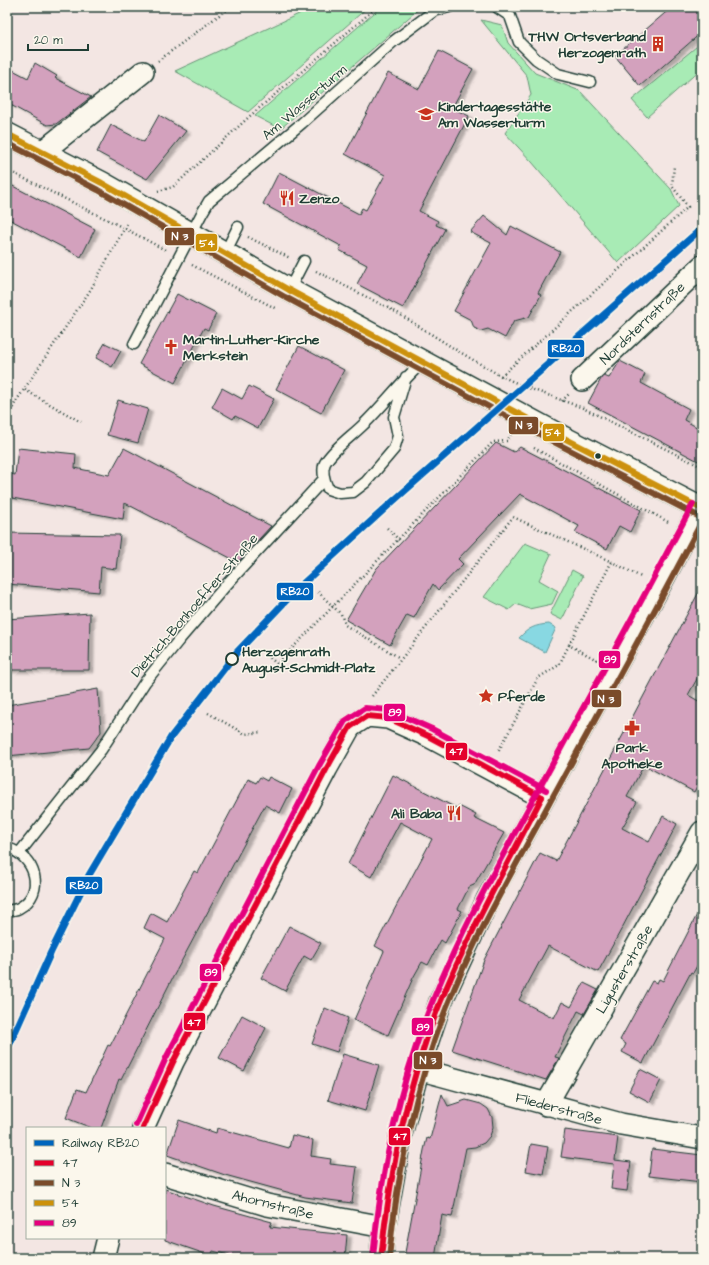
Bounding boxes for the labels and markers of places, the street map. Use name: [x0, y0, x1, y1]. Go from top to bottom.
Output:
place label: THW Ortsverband Herzogenrath: [528, 27, 647, 64]
building icon: THW Ortsverband Herzogenrath: [649, 35, 667, 53]
place label: Kindertagesstätte Am Wasserturm: [438, 97, 552, 133]
school or university icon: Kindertagesstätte Am Wasserturm: [417, 105, 435, 123]
restaurant icon: Zenzo: [278, 189, 296, 207]
place label: Zenzo: [299, 189, 339, 209]
place label: Martin-Luther-Kirche Merkstein: [183, 330, 320, 366]
church icon: Martin-Luther-Kirche Merkstein: [162, 338, 180, 356]
unlabelled marker: [593, 451, 603, 461]
place label: Herzogenrath August-Schmidt-Platz: [242, 642, 376, 679]
marker: Herzogenrath August-Schmidt-Platz: [225, 652, 239, 666]
place icon: Pferde: [477, 687, 495, 705]
place label: Pferde: [498, 687, 546, 707]
pharmacy icon: Park Apotheke: [623, 719, 641, 737]
place label: Park Apotheke: [602, 738, 663, 774]
place label: Ali Baba: [391, 804, 443, 824]
restaurant icon: Ali Baba: [445, 804, 463, 822]

